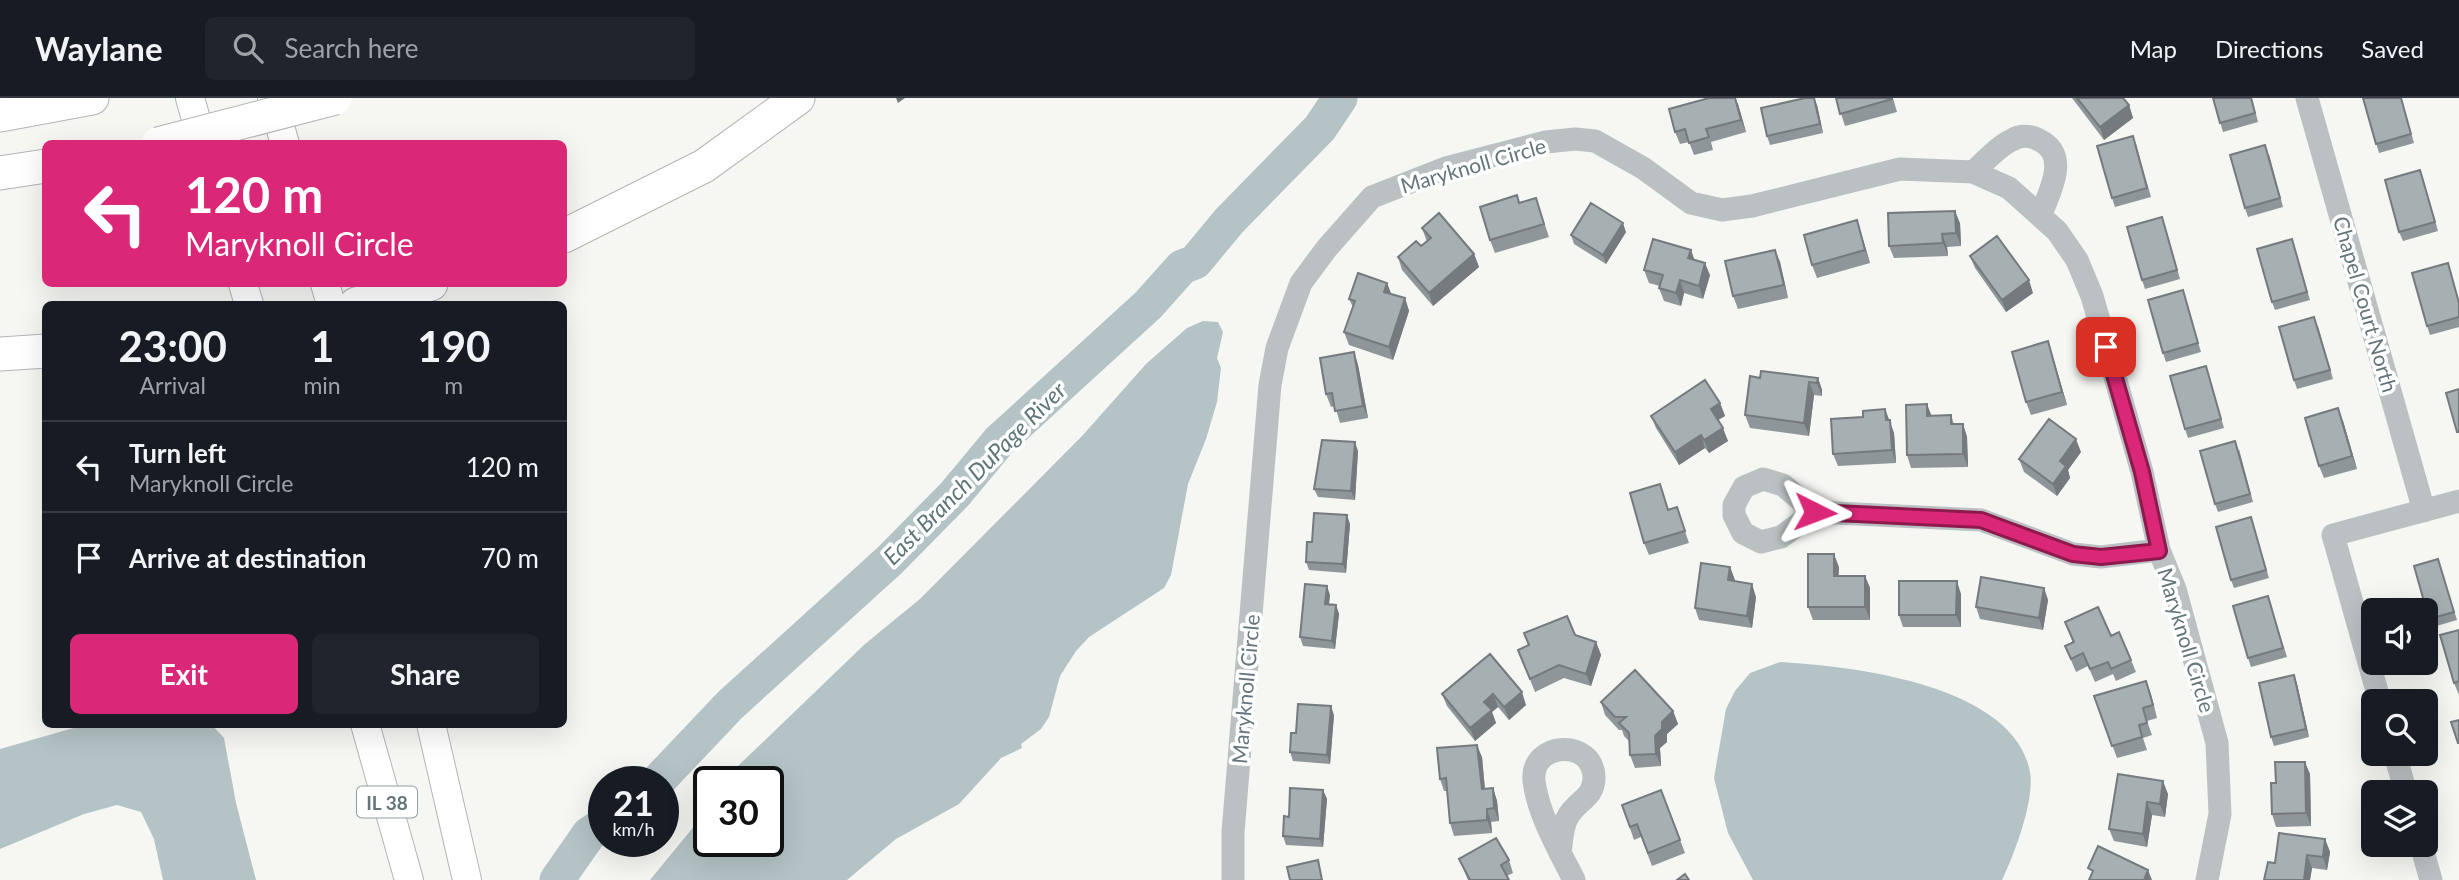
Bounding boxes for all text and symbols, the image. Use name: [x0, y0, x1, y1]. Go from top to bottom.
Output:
search box: [205, 17, 695, 80]
text: Waylane: [35, 28, 163, 68]
icon: search: [229, 29, 267, 67]
text: Search here: [285, 32, 419, 64]
text: Map: [2130, 34, 2177, 63]
text: Directions: [2215, 34, 2323, 63]
text: Saved: [2361, 34, 2424, 63]
street label: Maryknoll Circle: [1397, 132, 1549, 198]
text: 120 m: [185, 165, 323, 223]
icon: left: [70, 168, 161, 259]
street label: Chapel Court North: [2329, 213, 2403, 395]
text: Maryknoll Circle: [185, 224, 414, 263]
pin: [2076, 317, 2136, 377]
text: 23:00: [119, 321, 227, 371]
text: 1: [310, 321, 334, 371]
text: 190: [417, 321, 490, 371]
icon: arrive: [2087, 328, 2125, 366]
text: Arrival: [140, 371, 206, 399]
text: min: [303, 371, 341, 399]
text: m: [444, 371, 463, 399]
water label: East Branch DuPage River: [877, 375, 1072, 570]
text: Turn left: [129, 437, 226, 469]
icon: left: [70, 448, 108, 486]
text: 120 m: [466, 451, 539, 483]
text: Maryknoll Circle: [129, 469, 293, 497]
position arrow: [1778, 475, 1852, 549]
icon: arrive: [70, 539, 108, 577]
text: Arrive at destination: [129, 542, 366, 574]
text: 70 m: [481, 542, 539, 574]
street label: Maryknoll Circle: [2153, 565, 2221, 715]
map controls: [2361, 598, 2438, 857]
button: sound: [2361, 598, 2438, 675]
street label: Maryknoll Circle: [1226, 613, 1264, 765]
button: Exit: [70, 634, 298, 714]
button: Share: [312, 634, 539, 714]
button: search: [2361, 689, 2438, 766]
speed limit sign: 30: [693, 766, 784, 857]
button: layers: [2361, 780, 2438, 857]
text: 21: [613, 781, 654, 823]
road number: IL 38: [357, 786, 417, 818]
text: km/h: [612, 818, 655, 840]

